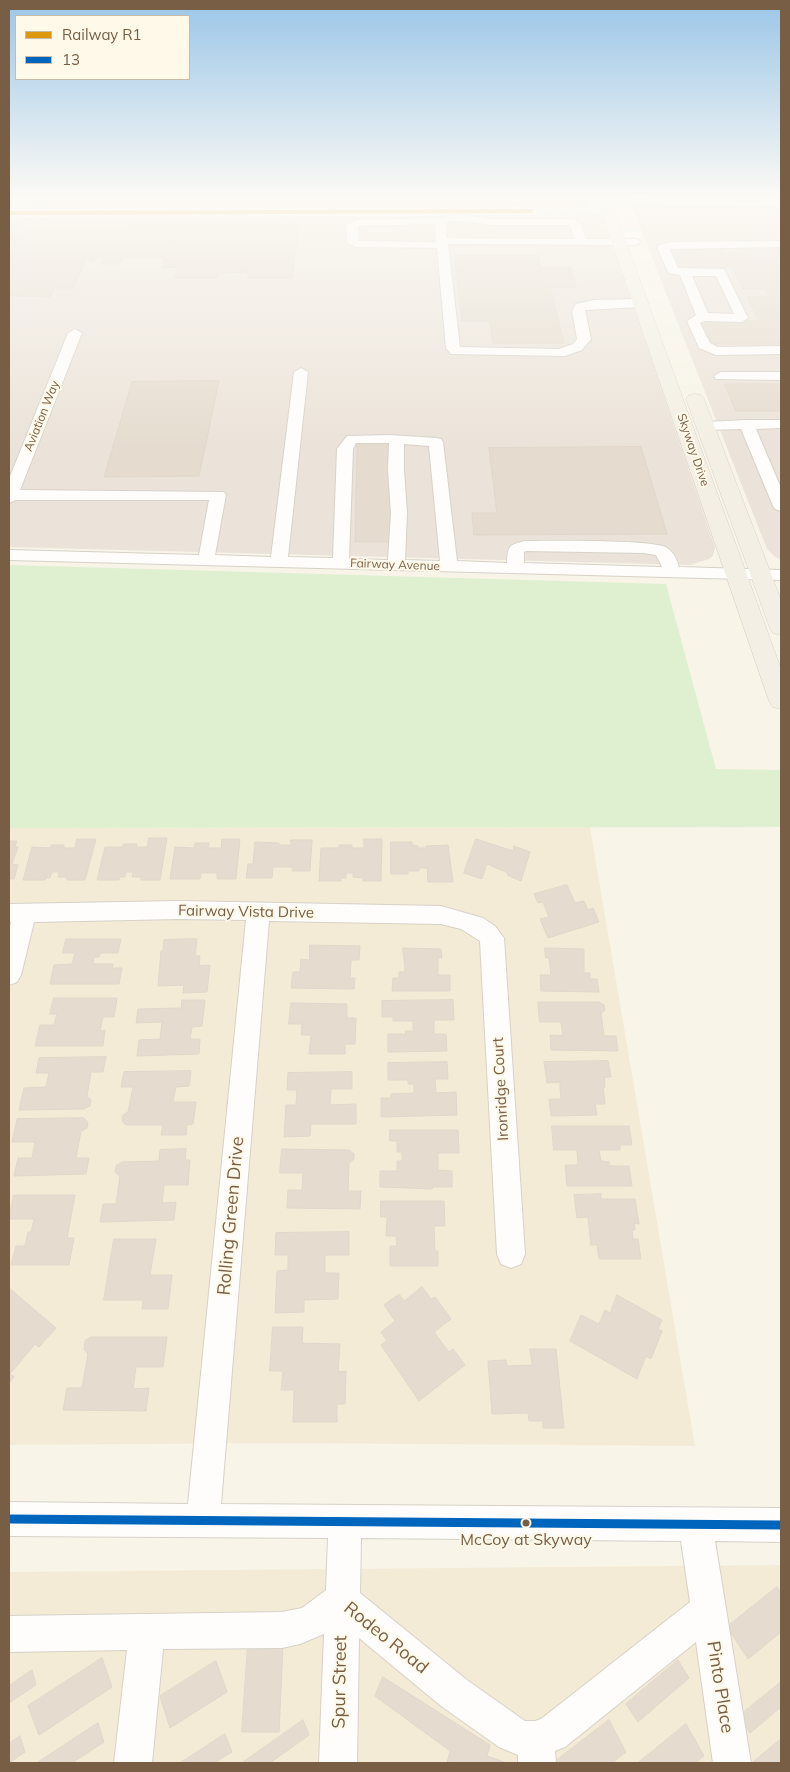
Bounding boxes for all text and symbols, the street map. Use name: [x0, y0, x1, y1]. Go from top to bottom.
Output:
legend: [15, 15, 190, 80]
text: Railway R1: [62, 25, 142, 44]
text: 13: [62, 50, 80, 69]
street label: Aviation Way: [21, 378, 63, 454]
street label: Skyway Drive: [674, 412, 712, 488]
street label: Fairway Avenue: [350, 556, 440, 574]
street label: Fairway Vista Drive: [178, 902, 314, 922]
street label: Ironridge Court: [489, 1037, 513, 1141]
street label: Rolling Green Drive: [213, 1136, 249, 1296]
marker: McCoy at Skyway: [521, 1518, 531, 1528]
place label: McCoy at Skyway: [460, 1530, 592, 1550]
street label: Rodeo Road: [339, 1597, 433, 1679]
street label: Spur Street: [328, 1635, 352, 1729]
street label: Pinto Place: [702, 1639, 738, 1735]

